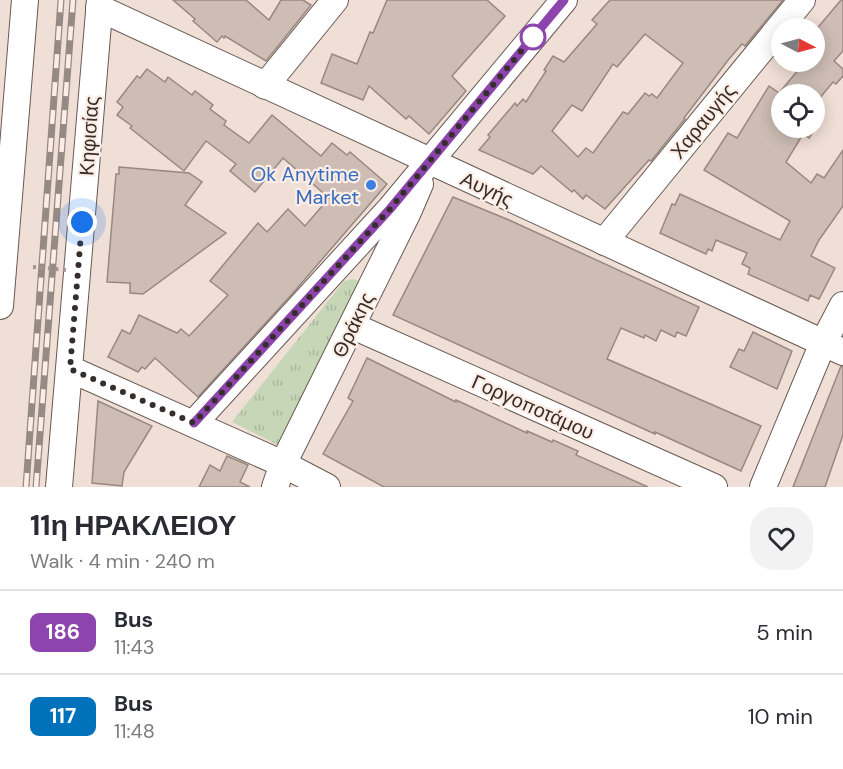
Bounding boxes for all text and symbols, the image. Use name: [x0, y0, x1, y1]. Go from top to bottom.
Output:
north arrow: [771, 18, 825, 72]
map controls: [771, 18, 825, 138]
unlabelled marker: [520, 24, 546, 50]
street label: Χαραυγής: [665, 78, 742, 164]
button: locate: [771, 84, 825, 138]
street label: Κηφισίας: [73, 95, 105, 177]
place label: Ok Anytime Market: [251, 161, 359, 210]
street label: Αυγής: [457, 166, 518, 213]
marker: Ok Anytime Market: [364, 178, 378, 192]
your location: [67, 207, 97, 237]
street label: Θράκης: [326, 288, 380, 362]
street label: Γοργοποτάμου: [468, 368, 598, 446]
text: 11η ΗΡΑΚΛΕΙΟΥ: [30, 507, 236, 544]
button: heart: [750, 507, 813, 570]
text: Walk · 4 min · 240 m: [30, 548, 215, 574]
text: Bus: [114, 605, 153, 634]
text: 186: [46, 618, 80, 646]
text: 5 min: [756, 618, 813, 647]
text: 11:43: [114, 634, 154, 660]
text: Bus: [114, 689, 153, 718]
text: 117: [50, 702, 76, 730]
text: 10 min: [748, 702, 813, 731]
text: 11:48: [114, 718, 155, 744]

